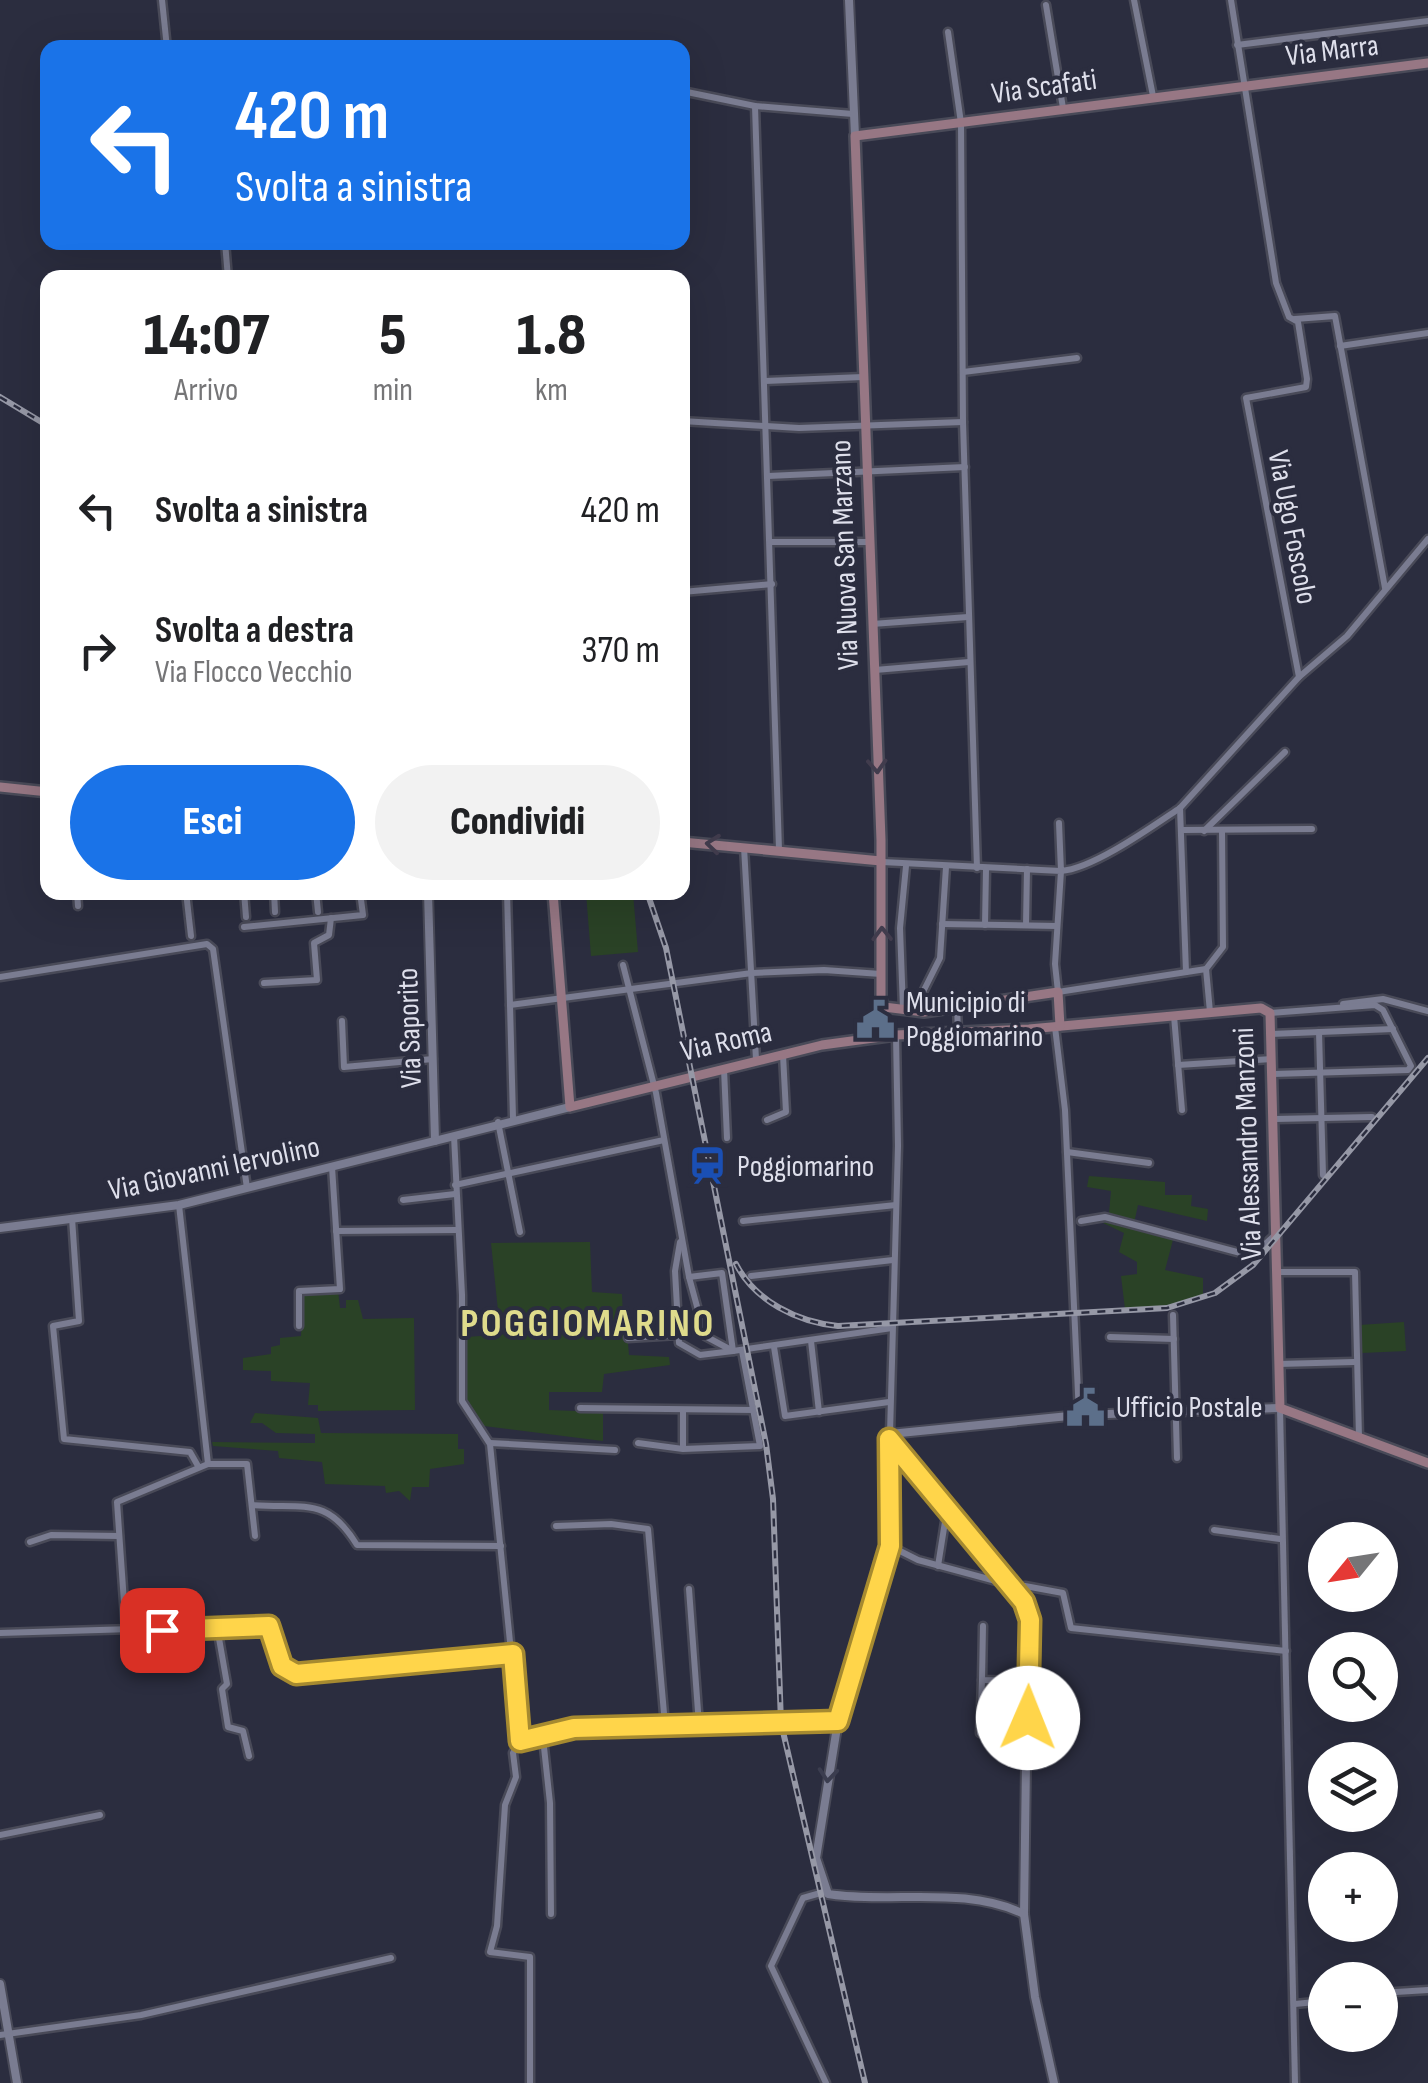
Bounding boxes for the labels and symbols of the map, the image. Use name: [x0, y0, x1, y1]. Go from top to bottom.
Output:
street label: Via Marra: [1284, 27, 1380, 75]
street label: Via Scafati: [989, 62, 1099, 112]
street label: Via Nuova San Marzano: [823, 439, 867, 671]
street label: Via Ugo Foscolo: [1259, 447, 1325, 607]
one-way arrow: [866, 758, 887, 774]
one-way arrow: [705, 834, 721, 856]
one-way arrow: [871, 926, 893, 942]
street label: Via Saporito: [390, 967, 430, 1089]
place label: Municipio di Poggiomarino: [906, 985, 1043, 1055]
public building icon: Municipio di Poggiomarino: [855, 998, 897, 1040]
street label: Via Roma: [677, 1014, 775, 1070]
street label: Via Alessandro Manzoni: [1226, 1027, 1270, 1261]
street label: Via Giovanni Iervolino: [105, 1129, 323, 1209]
station icon: Poggiomarino: [686, 1145, 728, 1187]
place label: Poggiomarino: [737, 1149, 874, 1185]
district label: POGGIOMARINO: [460, 1300, 716, 1348]
public building icon: Ufficio Postale: [1065, 1386, 1107, 1428]
place label: Ufficio Postale: [1116, 1390, 1263, 1426]
north arrow: [1308, 1522, 1398, 1612]
pin: [120, 1588, 205, 1673]
position arrow: [976, 1666, 1080, 1770]
one-way arrow: [818, 1767, 840, 1783]

